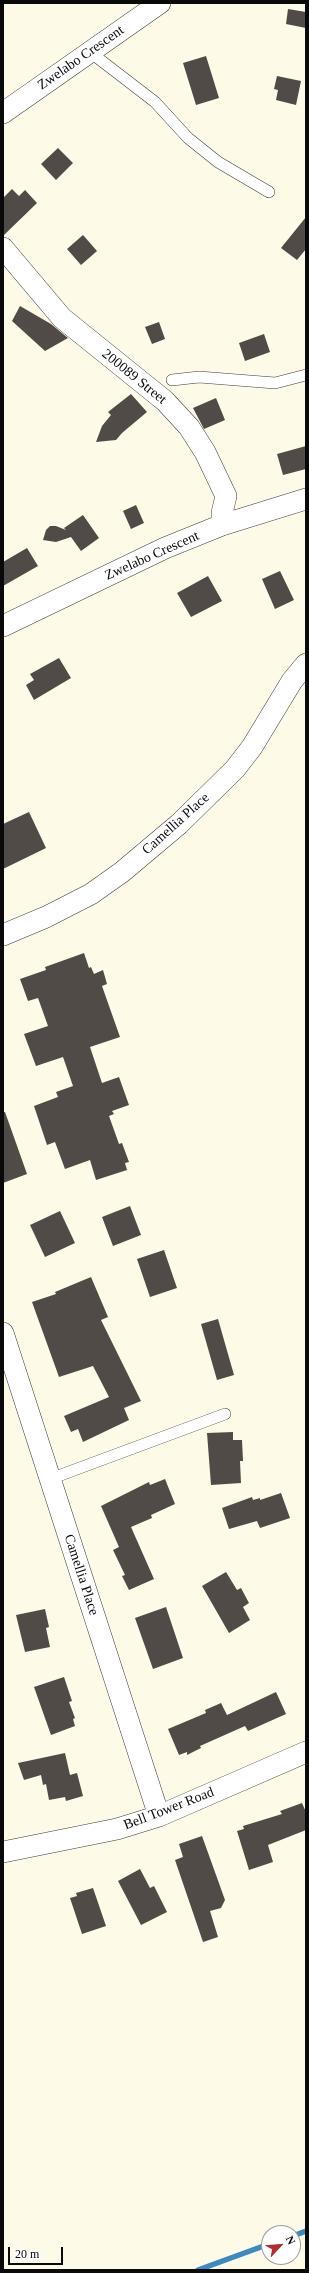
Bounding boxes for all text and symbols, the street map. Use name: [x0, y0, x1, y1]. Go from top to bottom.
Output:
street label: Zwelabo Crescent: [35, 22, 127, 94]
street label: 200089 Street: [98, 346, 170, 408]
street label: Zwelabo Crescent: [102, 528, 202, 584]
street label: Camellia Place: [139, 790, 213, 858]
street label: Camellia Place: [60, 1532, 102, 1618]
street label: Bell Tower Road: [121, 1784, 217, 1834]
north arrow: [261, 2225, 301, 2265]
text: N: [284, 2234, 298, 2246]
scale bar: [10, 2239, 65, 2265]
text: 20 m: [15, 2247, 39, 2261]

